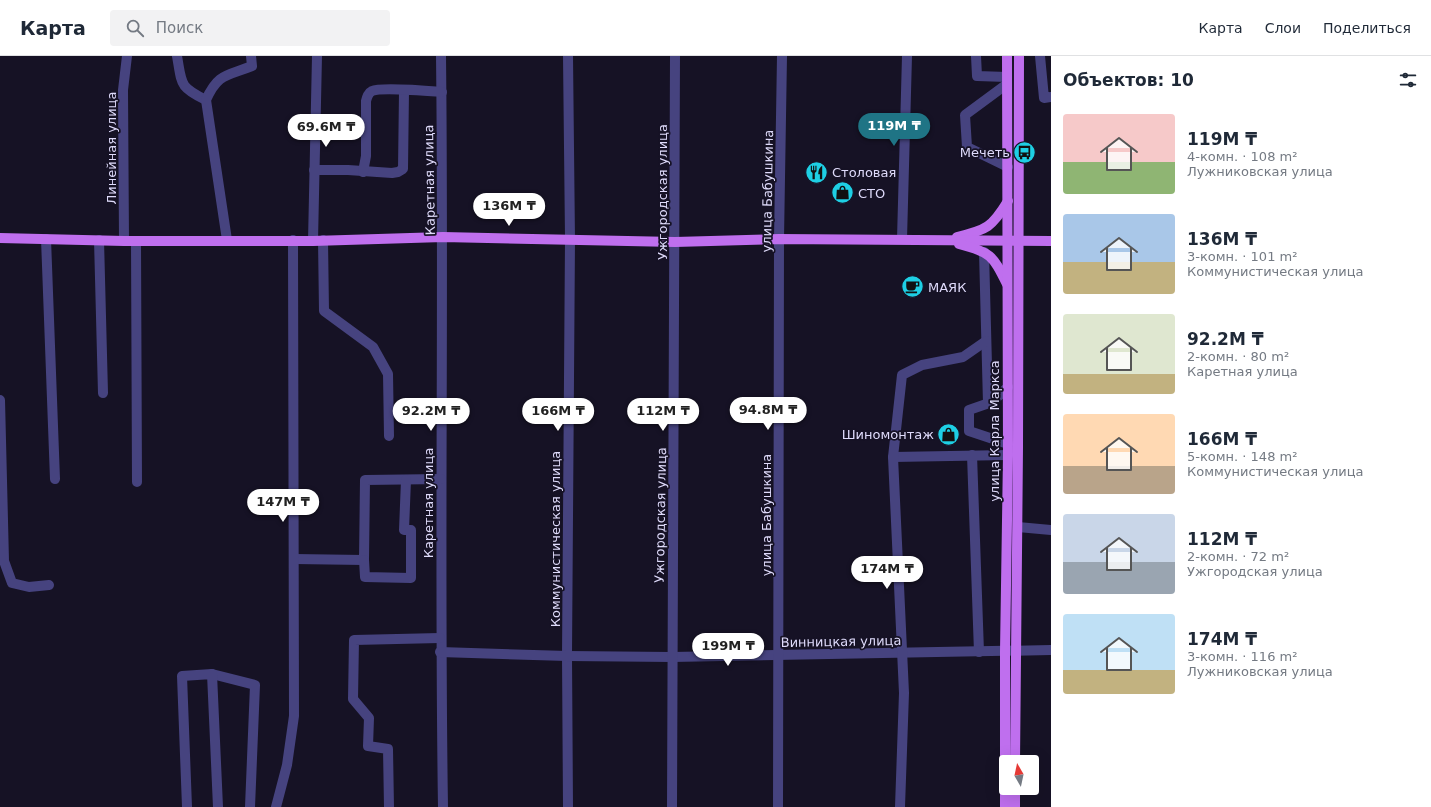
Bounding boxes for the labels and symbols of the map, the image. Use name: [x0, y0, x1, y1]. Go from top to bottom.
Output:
street label: Линейная улица: [104, 92, 119, 204]
pin: 119M ₸: [861, 113, 927, 147]
pin: 69.6M ₸: [289, 114, 363, 148]
street label: Ужгородская улица: [655, 124, 670, 260]
street label: Каретная улица: [421, 125, 438, 235]
street label: улица Бабушкина: [759, 130, 776, 252]
bus stop icon: Мечеть: [1012, 139, 1038, 165]
place label: Мечеть: [960, 145, 1010, 160]
restaurant icon: Столовая: [804, 159, 830, 185]
place label: Столовая: [832, 165, 896, 180]
shop icon: СТО: [830, 180, 856, 206]
place label: СТО: [858, 186, 885, 201]
pin: 136M ₸: [476, 193, 542, 227]
cafe icon: МАЯК: [900, 274, 926, 300]
place label: МАЯК: [928, 280, 966, 295]
street label: улица Карла Маркса: [987, 360, 1002, 502]
pin: 94.8M ₸: [731, 397, 805, 431]
pin: 92.2M ₸: [394, 398, 468, 432]
pin: 166M ₸: [525, 398, 591, 432]
pin: 112M ₸: [630, 398, 696, 432]
shop icon: Шиномонтаж: [936, 421, 962, 447]
place label: Шиномонтаж: [842, 427, 934, 442]
street label: Ужгородская улица: [652, 447, 669, 583]
street label: Каретная улица: [421, 448, 436, 558]
street label: Коммунистическая улица: [548, 451, 563, 627]
street label: улица Бабушкина: [759, 454, 774, 576]
pin: 147M ₸: [250, 489, 316, 523]
pin: 174M ₸: [854, 556, 920, 590]
pin: 199M ₸: [695, 633, 761, 667]
street label: Винницкая улица: [781, 633, 901, 650]
north arrow: [999, 755, 1039, 795]

